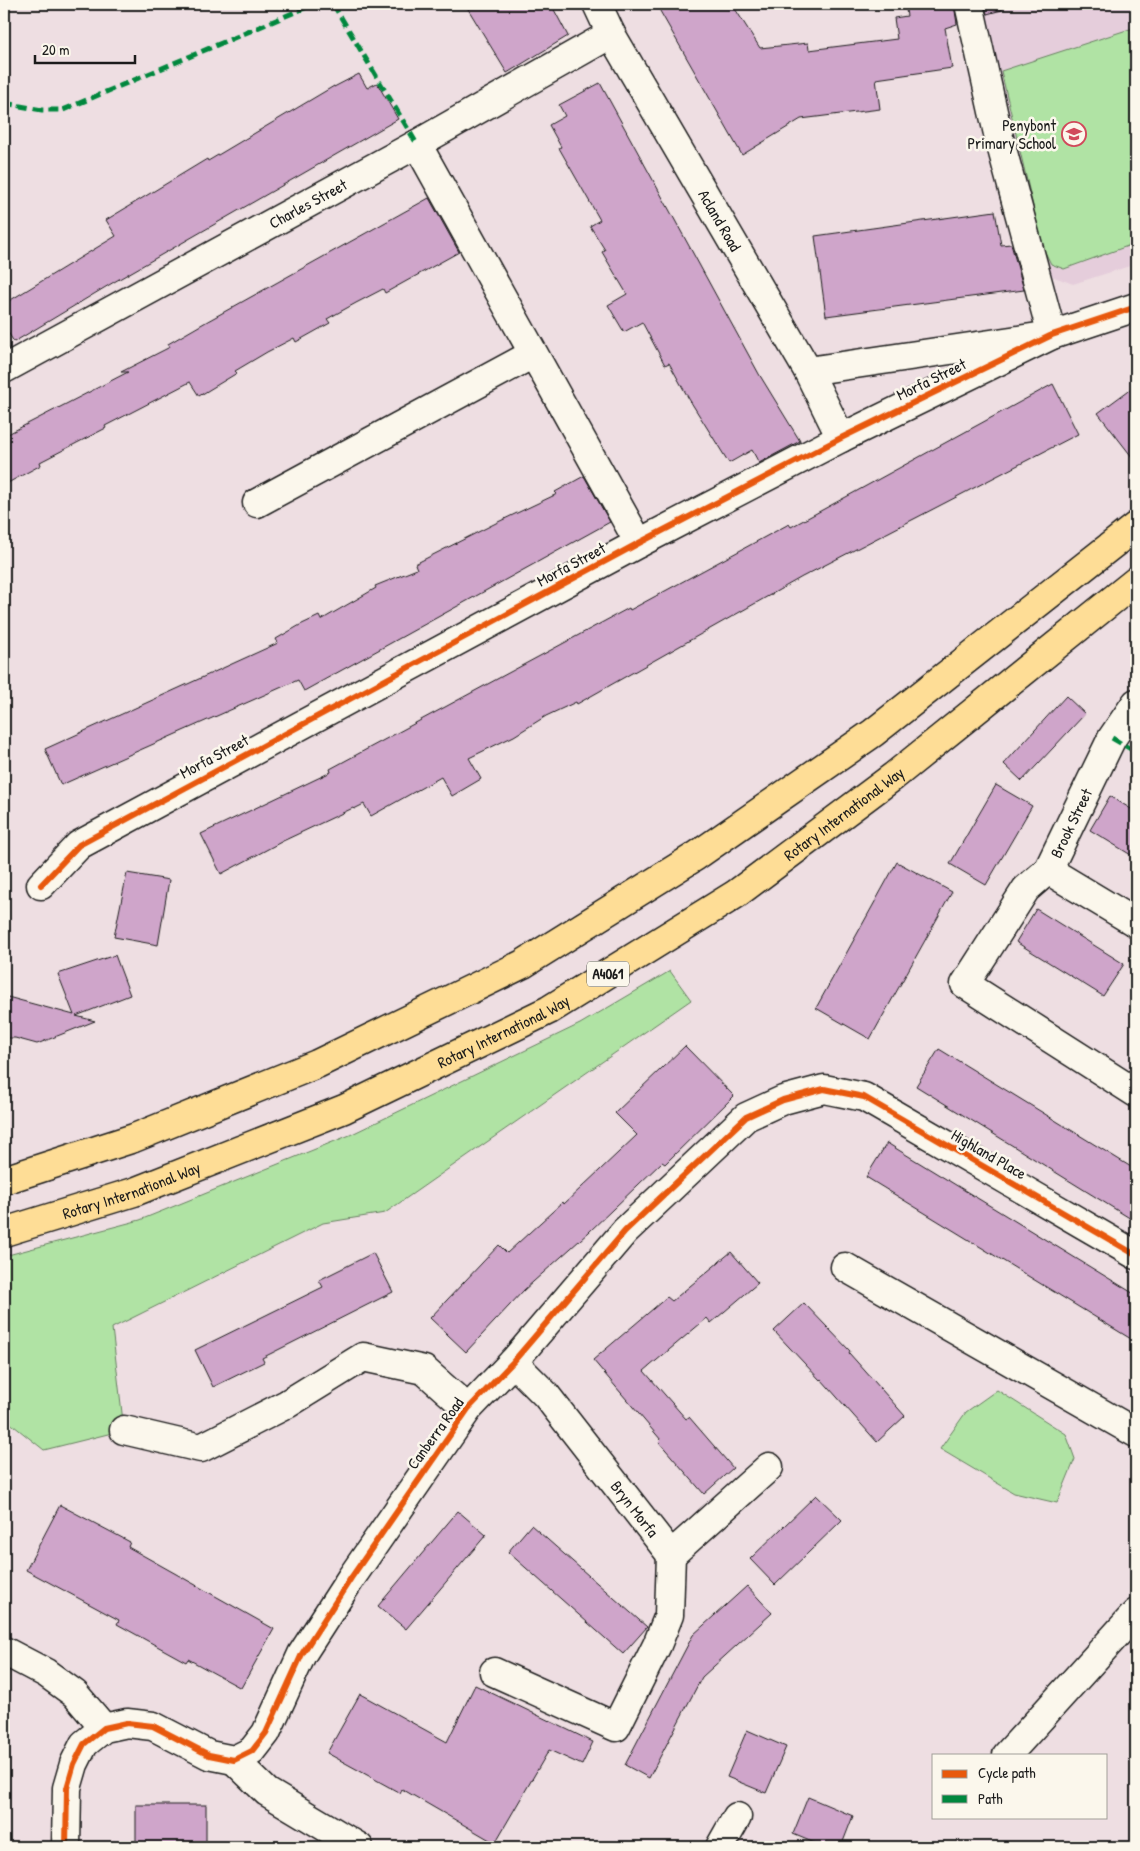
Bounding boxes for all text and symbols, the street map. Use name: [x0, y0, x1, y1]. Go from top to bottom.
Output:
scale bar: [35, 32, 135, 64]
text: 20 m: [42, 39, 69, 60]
place label: Penybont Primary School: [967, 114, 1057, 154]
school or university icon: Penybont Primary School: [1061, 121, 1087, 147]
street label: Charles Street: [265, 173, 351, 234]
street label: Acland Road: [693, 185, 747, 255]
street label: Morfa Street: [892, 352, 970, 405]
street label: Morfa Street: [533, 536, 610, 591]
street label: Morfa Street: [176, 728, 253, 783]
street label: Rotary International Way: [779, 761, 909, 866]
street label: Brook Street: [1045, 784, 1097, 861]
road number: A4061: [587, 962, 629, 986]
street label: Rotary International Way: [434, 989, 574, 1073]
street label: Highland Place: [947, 1124, 1031, 1185]
street label: Rotary International Way: [60, 1156, 204, 1224]
street label: Canberra Road: [401, 1393, 469, 1473]
street label: Bryn Morfa: [606, 1476, 664, 1542]
legend: [932, 1754, 1108, 1818]
text: Cycle path: [978, 1762, 1036, 1783]
text: Path: [978, 1788, 1003, 1809]

